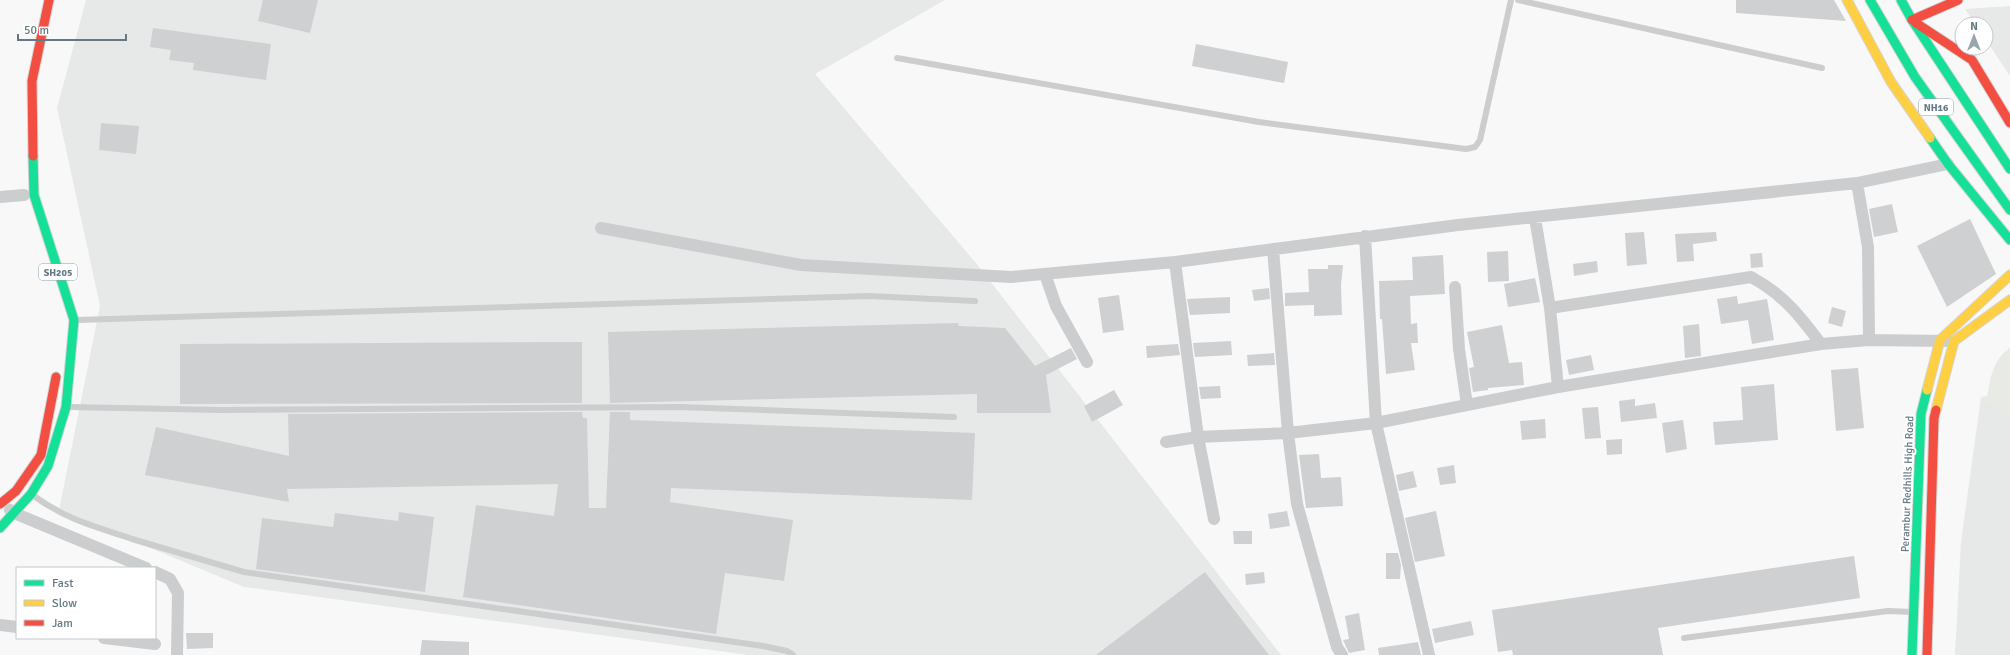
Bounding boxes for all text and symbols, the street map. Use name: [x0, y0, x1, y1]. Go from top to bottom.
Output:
scale bar: [18, 16, 126, 42]
north arrow: [1954, 16, 1994, 56]
text: N: [1970, 20, 1978, 33]
text: 50 m: [24, 23, 49, 38]
road number: NH16: [1919, 99, 1953, 115]
road number: SH205: [39, 264, 77, 280]
street label: Perambur Redhills High Road: [1899, 415, 1916, 552]
legend: [16, 567, 156, 639]
text: Fast: [52, 576, 73, 591]
text: Slow: [52, 596, 77, 611]
text: Jam: [52, 616, 73, 631]

